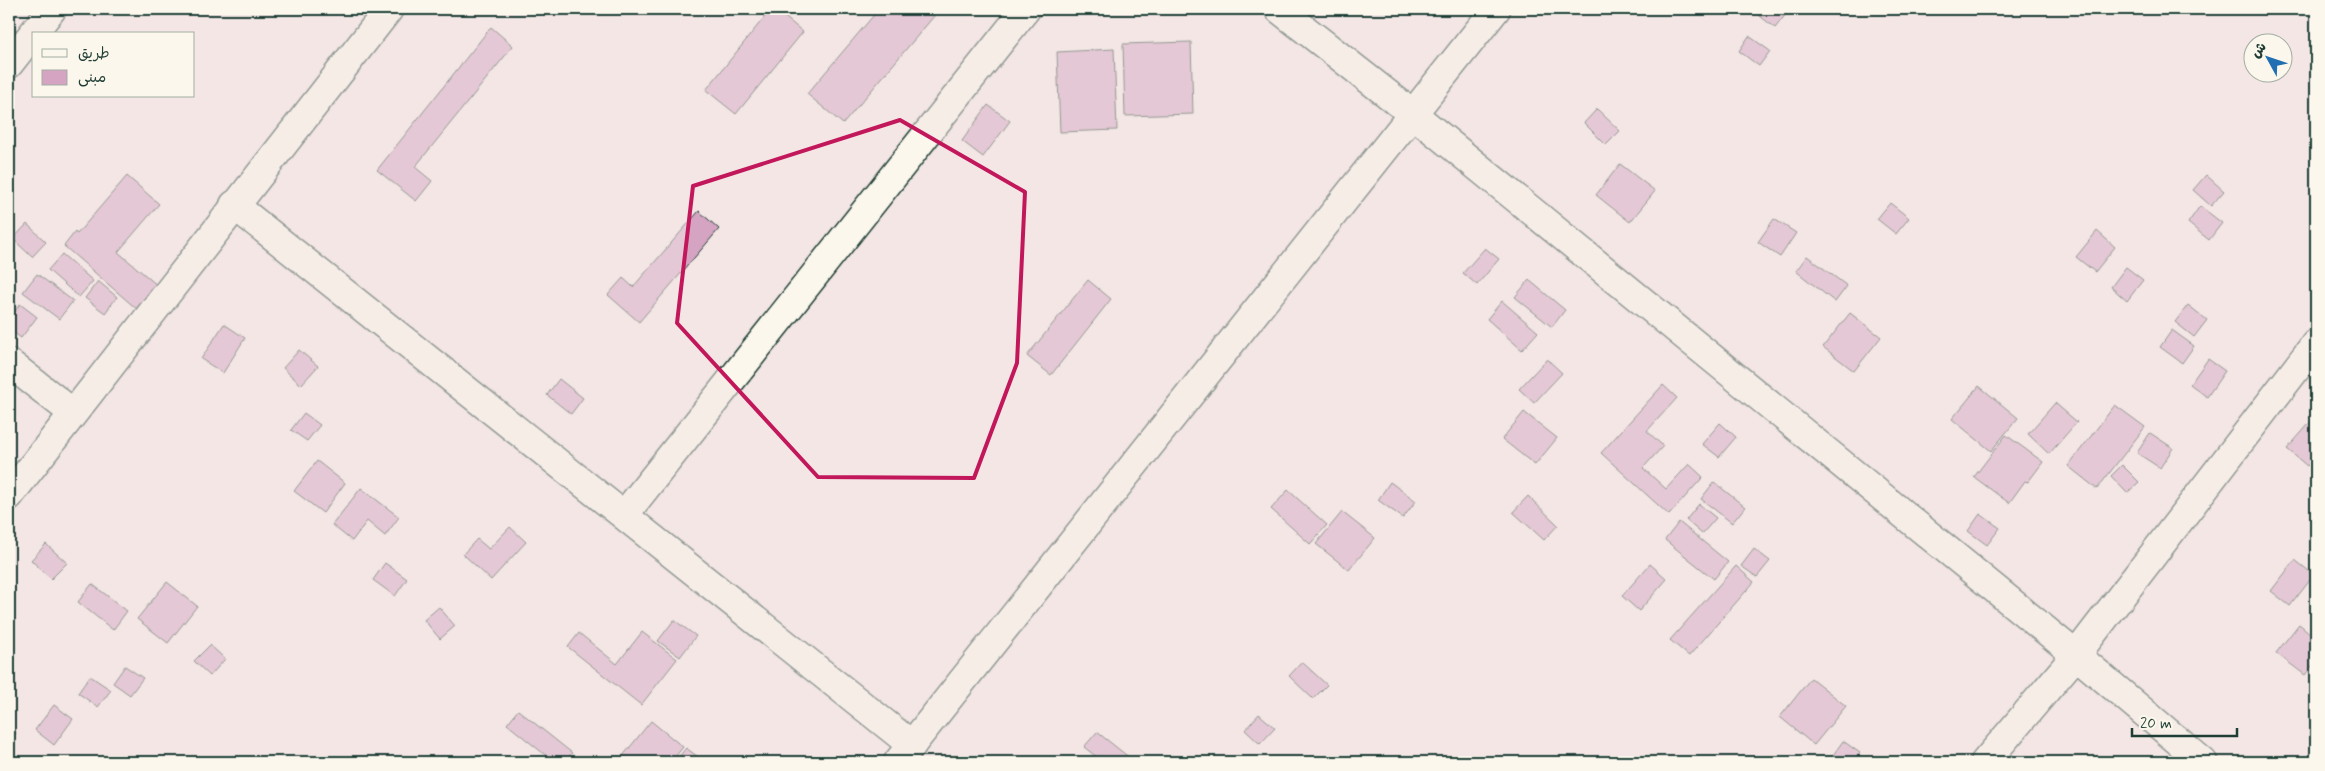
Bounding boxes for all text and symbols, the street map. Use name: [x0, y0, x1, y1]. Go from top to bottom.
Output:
legend: [32, 32, 195, 98]
north arrow: [2242, 32, 2292, 82]
text: ش: [2247, 39, 2271, 62]
text: طريق: [78, 44, 110, 64]
text: مبنى: [78, 68, 106, 88]
scale bar: [2132, 706, 2238, 738]
text: 20 m: [2140, 714, 2172, 734]

